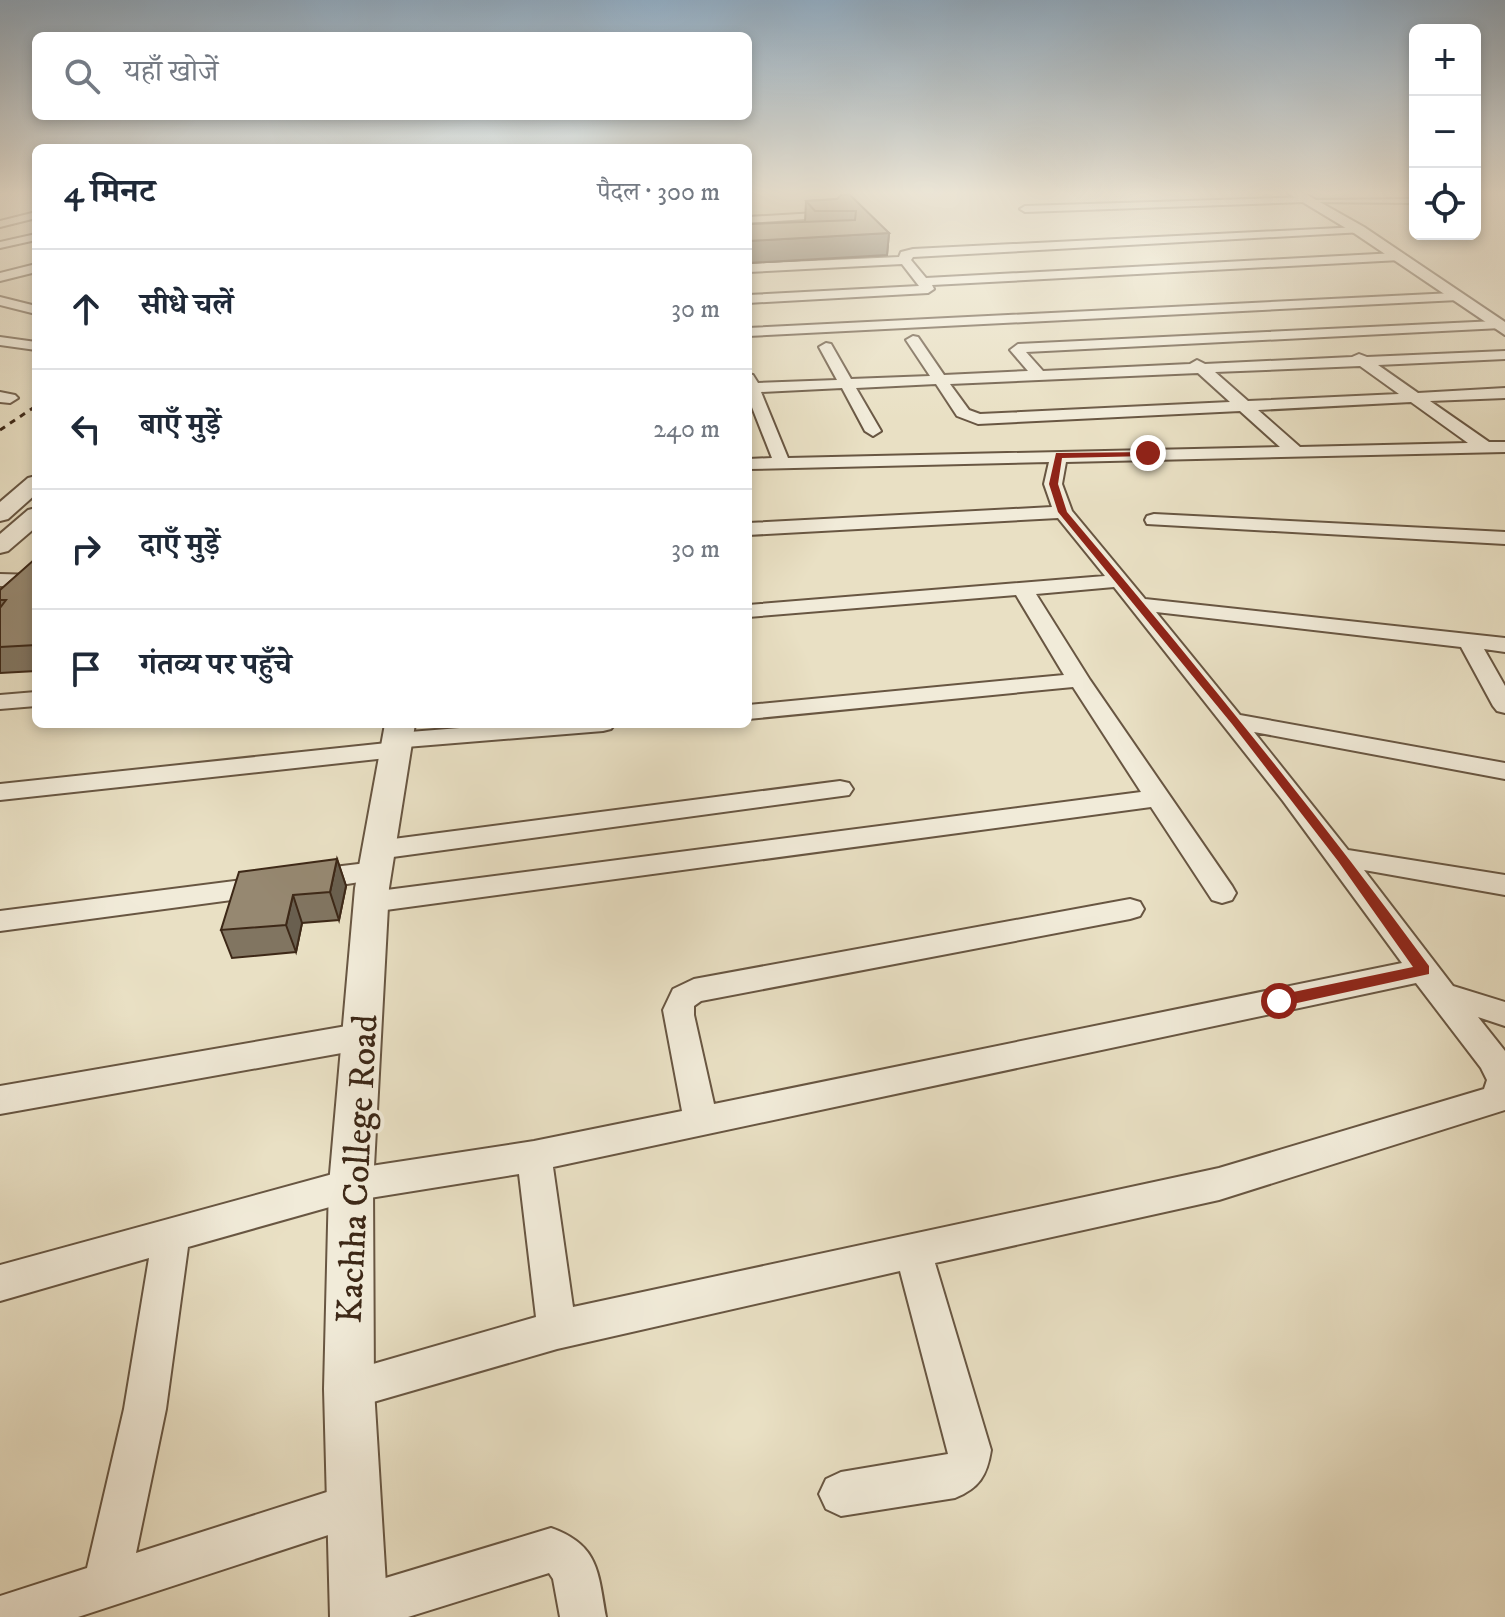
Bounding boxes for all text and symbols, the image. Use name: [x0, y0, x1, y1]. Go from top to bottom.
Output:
map controls: [1409, 24, 1481, 240]
button: +: [1409, 24, 1481, 96]
search box: [32, 32, 752, 120]
icon: search: [60, 54, 104, 98]
text: यहाँ खोजें: [124, 54, 218, 91]
button: −: [1409, 96, 1481, 168]
button: locate: [1409, 168, 1481, 240]
text: 4 मिनट: [64, 171, 155, 213]
text: पैदल · 300 m: [597, 176, 720, 209]
icon: ahead: [64, 287, 108, 331]
text: सीधे चलें: [140, 287, 233, 324]
text: 30 m: [671, 293, 720, 326]
icon: left: [64, 407, 108, 451]
text: बाएँ मुड़ें: [140, 407, 221, 444]
text: 240 m: [653, 413, 720, 446]
route end: [1130, 435, 1166, 471]
icon: right: [64, 527, 108, 571]
text: दाएँ मुड़ें: [140, 527, 220, 564]
text: 30 m: [671, 533, 720, 566]
icon: arrive: [64, 647, 108, 691]
text: गंतव्य पर पहुँचे: [140, 647, 292, 684]
route start: [1261, 983, 1297, 1019]
street label: Kachha College Road: [327, 1013, 389, 1325]

